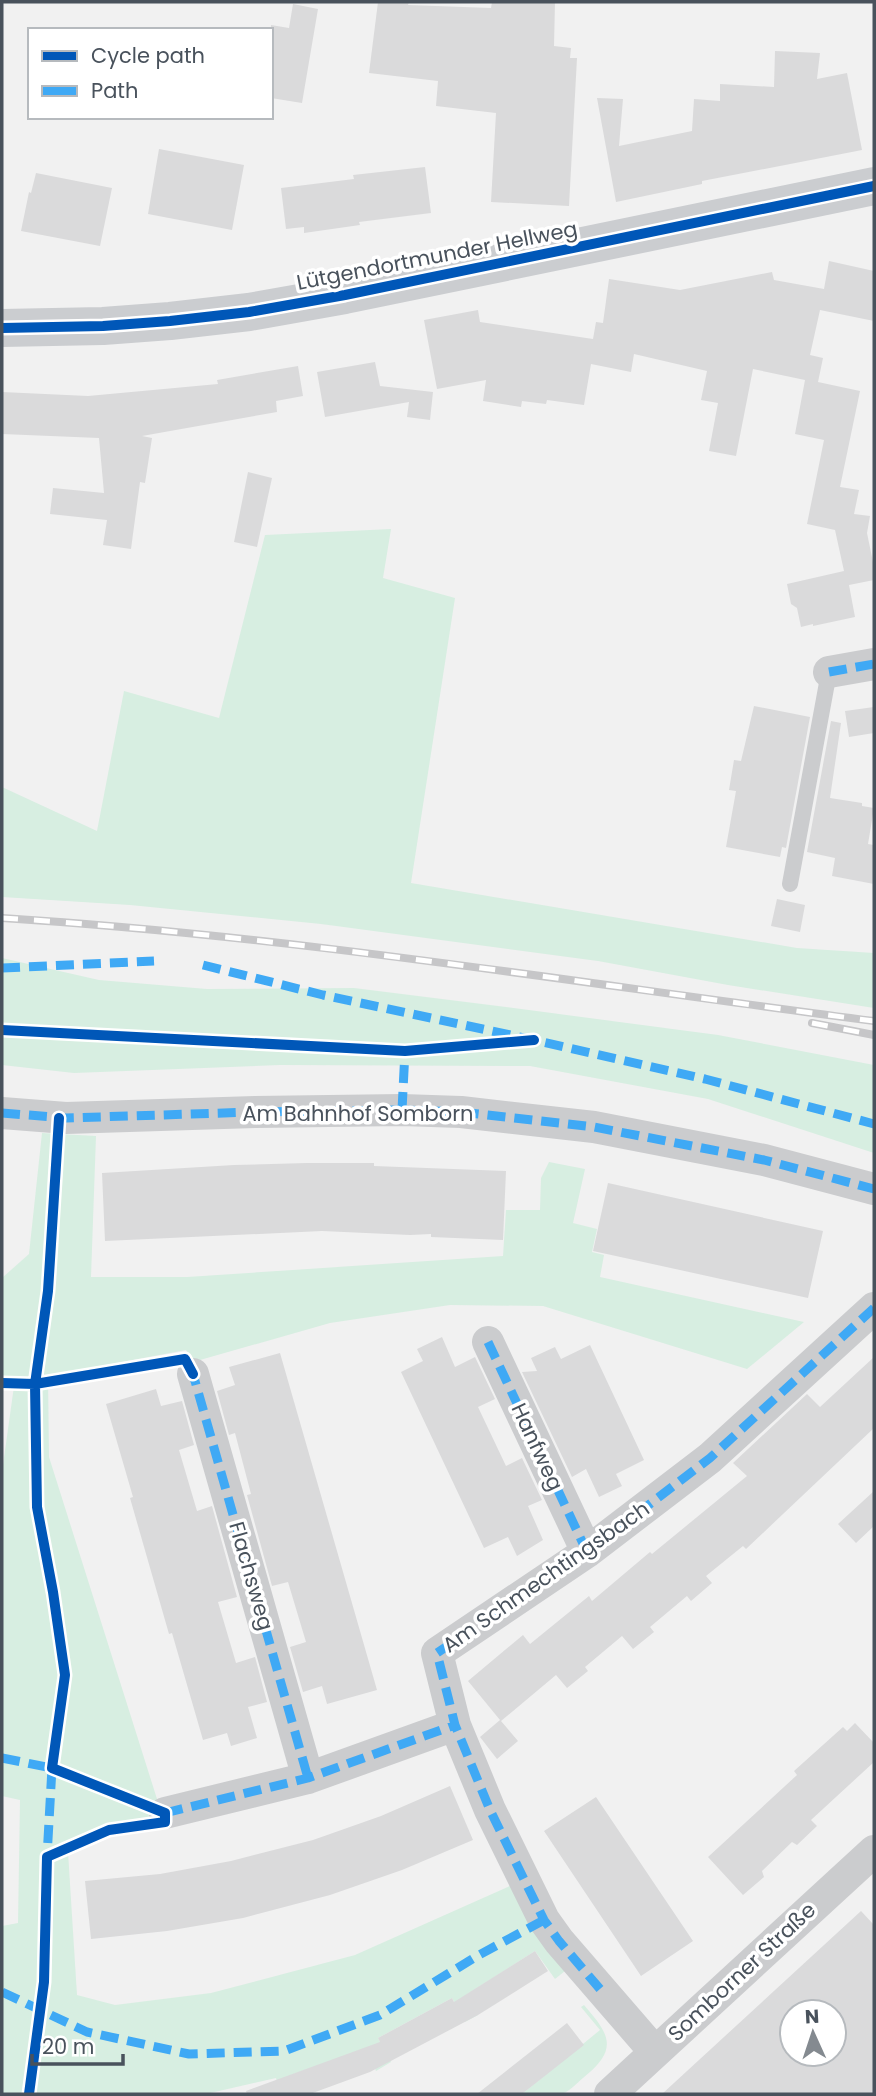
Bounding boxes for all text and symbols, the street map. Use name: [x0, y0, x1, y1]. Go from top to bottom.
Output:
legend: [28, 28, 273, 119]
text: Cycle path: [91, 41, 205, 70]
text: Path: [91, 76, 138, 105]
street label: Lütgendortmunder Hellweg: [294, 214, 580, 297]
street label: Am Bahnhof Somborn: [242, 1099, 474, 1128]
street label: Hanfweg: [505, 1398, 570, 1495]
street label: Am Schmechtingsbach: [436, 1494, 655, 1659]
street label: Flachsweg: [222, 1518, 281, 1633]
street label: Somborner Straße: [662, 1896, 822, 2048]
north arrow: [778, 1998, 848, 2068]
text: N: [804, 2003, 820, 2030]
scale bar: [32, 2022, 122, 2066]
text: 20 m: [42, 2032, 95, 2061]

